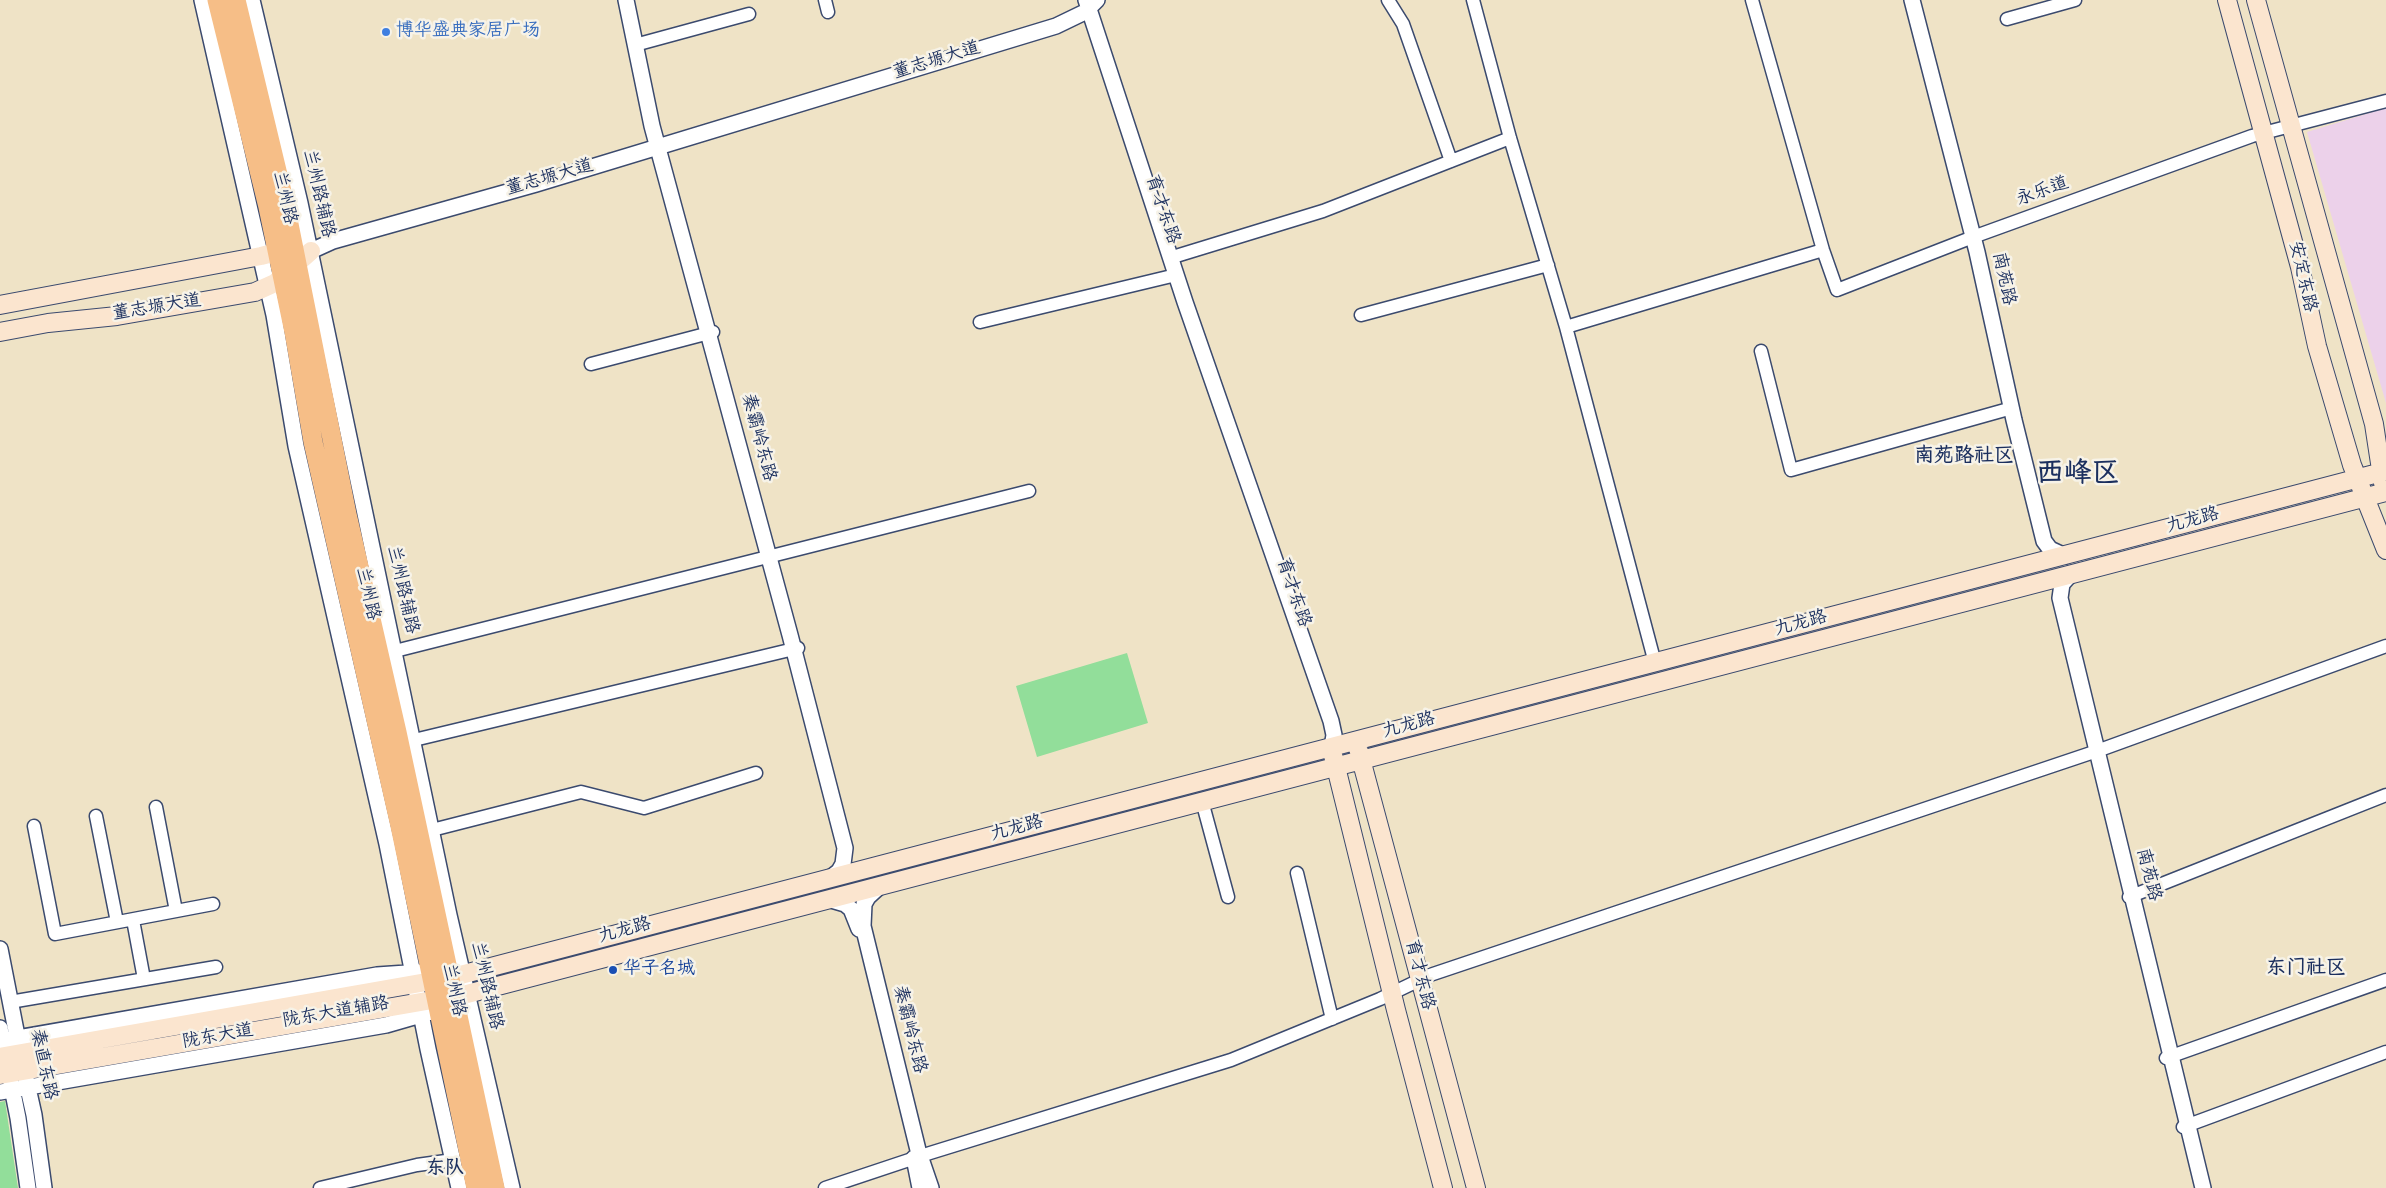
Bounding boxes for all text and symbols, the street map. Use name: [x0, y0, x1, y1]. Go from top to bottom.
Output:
place label: 博华盛典家居广场: [396, 21, 540, 43]
marker: 博华盛典家居广场: [380, 26, 392, 38]
street label: 董志塬大道: [891, 39, 983, 85]
street label: 兰州路辅路: [296, 148, 338, 240]
street label: 董志塬大道: [504, 156, 596, 202]
street label: 兰州路: [266, 169, 300, 227]
street label: 育才东路: [1139, 172, 1183, 248]
street label: 永乐道: [2014, 174, 2072, 212]
street label: 安定东路: [2282, 239, 2320, 315]
street label: 南苑路: [1986, 250, 2018, 308]
street label: 董志塬大道: [111, 291, 203, 327]
street label: 秦霸岭东路: [735, 392, 779, 484]
district label: 南苑路社区: [1914, 446, 2014, 470]
district label: 西峰区: [2036, 460, 2120, 494]
street label: 九龙路: [2164, 505, 2222, 539]
street label: 兰州路辅路: [380, 544, 422, 636]
street label: 育才东路: [1270, 555, 1314, 631]
street label: 兰州路: [349, 565, 383, 623]
street label: 九龙路: [1772, 608, 1830, 642]
street label: 九龙路: [1380, 710, 1438, 744]
street label: 九龙路: [988, 813, 1046, 847]
street label: 南苑路: [2130, 846, 2164, 904]
street label: 九龙路: [596, 915, 654, 949]
street label: 育才东路: [1399, 937, 1437, 1013]
street label: 兰州路辅路: [464, 940, 506, 1032]
district label: 东门社区: [2266, 958, 2346, 982]
place label: 华子名城: [623, 959, 695, 981]
street label: 兰州路: [436, 961, 468, 1019]
marker: 华子名城: [607, 964, 619, 976]
street label: 秦霸岭东路: [887, 984, 929, 1076]
street label: 陇东大道辅路: [281, 994, 391, 1034]
street label: 陇东大道: [181, 1021, 255, 1055]
street label: 秦直东路: [24, 1028, 60, 1102]
district label: 东队: [426, 1159, 464, 1181]

